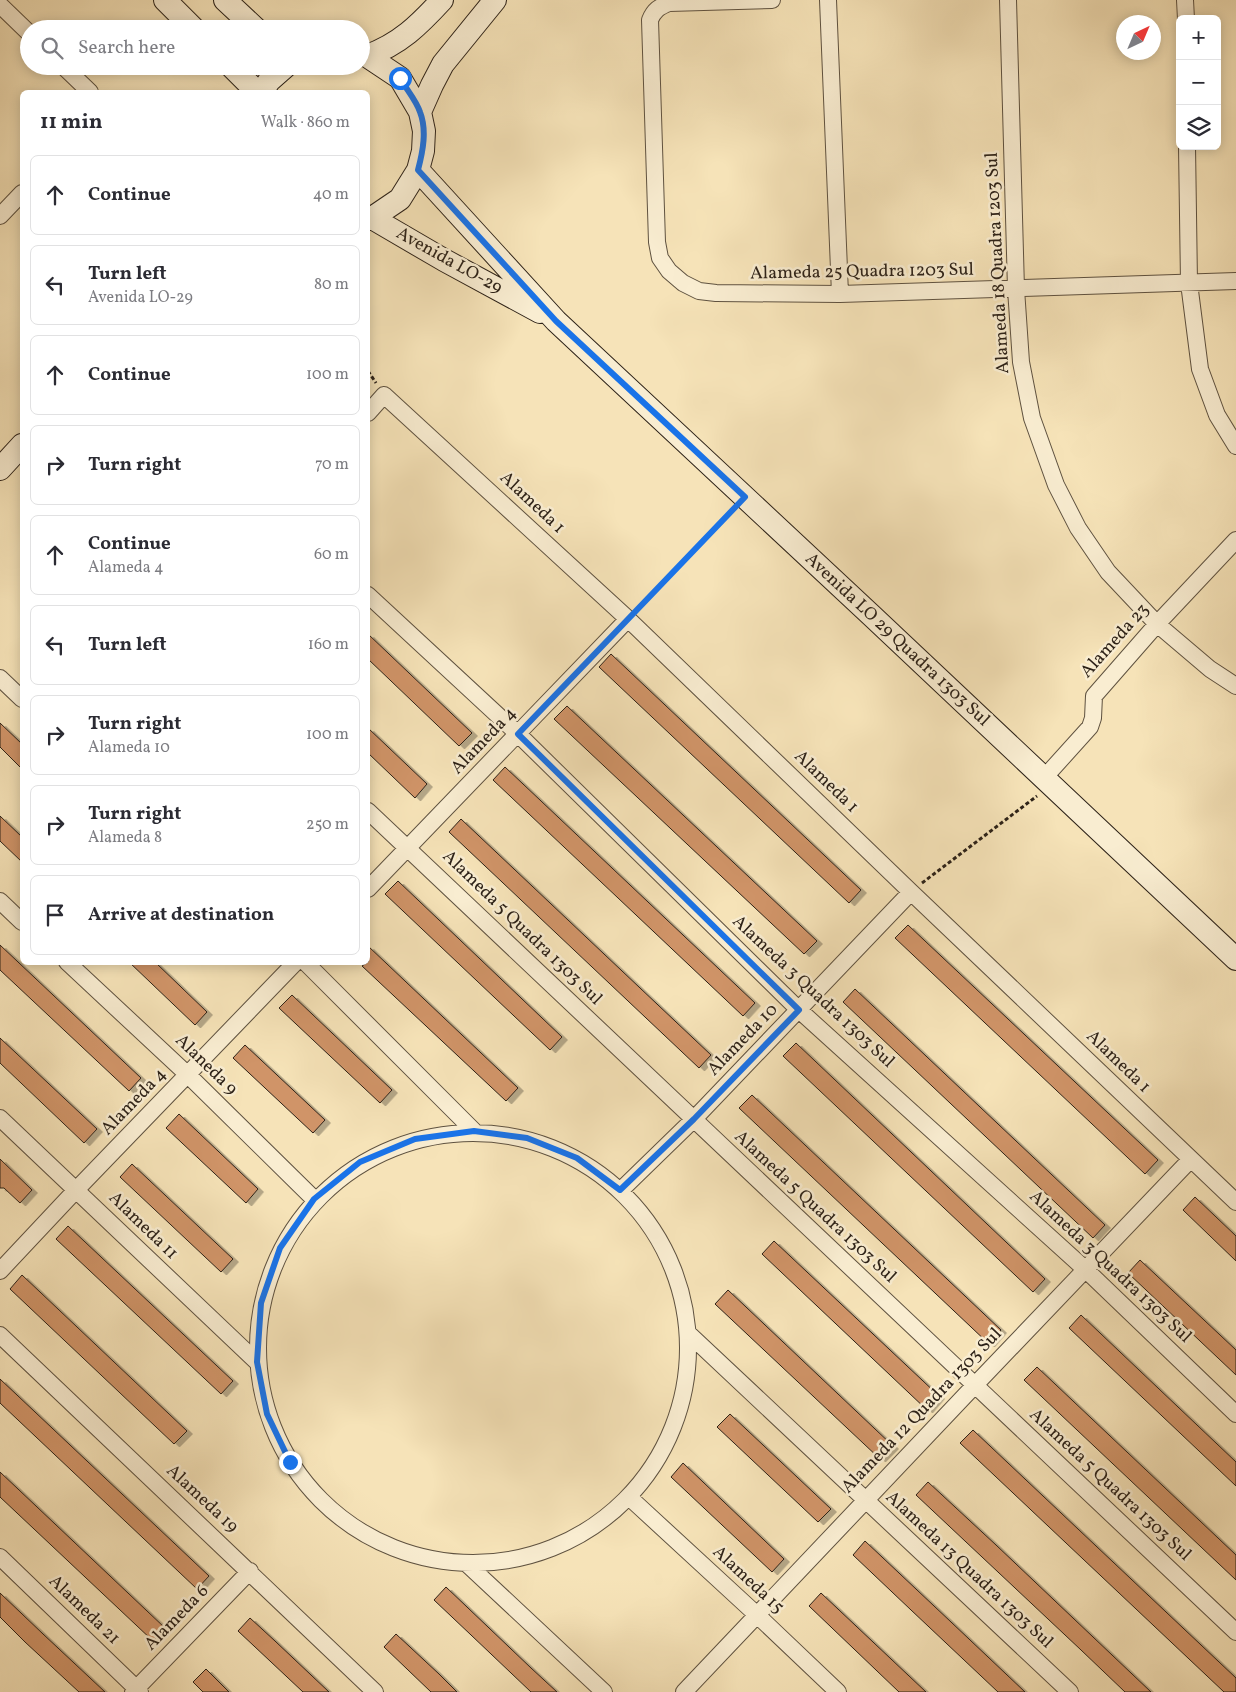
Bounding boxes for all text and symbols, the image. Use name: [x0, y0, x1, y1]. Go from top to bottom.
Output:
north arrow: [1116, 15, 1161, 60]
map controls: [1176, 15, 1221, 150]
button: +: [1176, 15, 1221, 60]
search box: [20, 20, 370, 75]
icon: search: [38, 34, 66, 62]
text: Search here: [78, 35, 175, 61]
button: −: [1176, 60, 1221, 105]
route start: [389, 67, 412, 90]
button: layers: [1176, 105, 1221, 150]
text: 11 min: [40, 108, 103, 137]
text: Walk · 860 m: [261, 112, 350, 134]
street label: Alameda 18 Quadra 1203 Sul: [980, 152, 1016, 374]
icon: ahead: [41, 181, 69, 209]
text: Continue: [88, 182, 171, 208]
text: 40 m: [313, 184, 349, 206]
street label: Avenida LO-29: [391, 221, 507, 301]
street label: Alameda 25 Quadra 1203 Sul: [750, 258, 974, 286]
text: Turn left: [88, 261, 167, 287]
icon: left: [41, 271, 69, 299]
text: 80 m: [314, 274, 349, 296]
text: Avenida LO-29: [88, 287, 193, 309]
icon: ahead: [41, 361, 69, 389]
text: Continue: [88, 362, 171, 388]
text: 100 m: [306, 364, 349, 386]
icon: right: [41, 451, 69, 479]
text: Turn right: [88, 452, 181, 478]
text: 70 m: [315, 454, 349, 476]
street label: Alameda 1: [494, 466, 570, 540]
text: Continue: [88, 531, 171, 557]
icon: ahead: [41, 541, 69, 569]
text: 60 m: [314, 544, 349, 566]
street label: Avenida LO 29 Quadra 1303 Sul: [799, 547, 995, 733]
text: Alameda 4: [88, 557, 164, 579]
street label: Alameda 23: [1075, 598, 1155, 684]
icon: left: [41, 631, 69, 659]
text: Turn left: [88, 632, 167, 658]
text: 160 m: [308, 634, 349, 656]
street label: Alameda 4: [446, 702, 522, 780]
text: Turn right: [88, 711, 181, 737]
icon: right: [41, 721, 69, 749]
text: 100 m: [306, 724, 349, 746]
text: Alameda 10: [88, 737, 170, 759]
street label: Alameda 1: [788, 745, 864, 819]
text: Turn right: [88, 801, 181, 827]
icon: right: [41, 811, 69, 839]
text: 250 m: [306, 814, 349, 836]
text: Alameda 8: [88, 827, 162, 849]
street label: Alameda 5 Quadra 1303 Sul: [437, 845, 607, 1011]
icon: arrive: [41, 901, 69, 929]
text: Arrive at destination: [88, 902, 274, 928]
street label: Alameda 3 Quadra 1303 Sul: [726, 910, 900, 1074]
street label: Alameda 10: [702, 998, 784, 1082]
street label: Alameda 1: [1080, 1025, 1156, 1099]
street label: Alaneda 9: [169, 1029, 243, 1101]
street label: Alameda 4: [96, 1063, 172, 1141]
street label: Alameda 5 Quadra 1303 Sul: [728, 1125, 902, 1289]
street label: Alameda 3 Quadra 1303 Sul: [1023, 1185, 1197, 1349]
street label: Alameda 11: [103, 1186, 183, 1266]
street label: Alameda 12 Quadra 1303 Sul: [836, 1323, 1008, 1499]
street label: Alameda 5 Quadra 1303 Sul: [1023, 1403, 1197, 1567]
route end: [279, 1451, 302, 1474]
street label: Alameda 19: [160, 1459, 244, 1539]
street label: Alameda 13 Quadra 1303 Sul: [880, 1485, 1058, 1655]
street label: Alameda 15: [707, 1540, 789, 1620]
street label: Alameda 21: [43, 1569, 125, 1651]
street label: Alameda 6: [139, 1579, 215, 1657]

